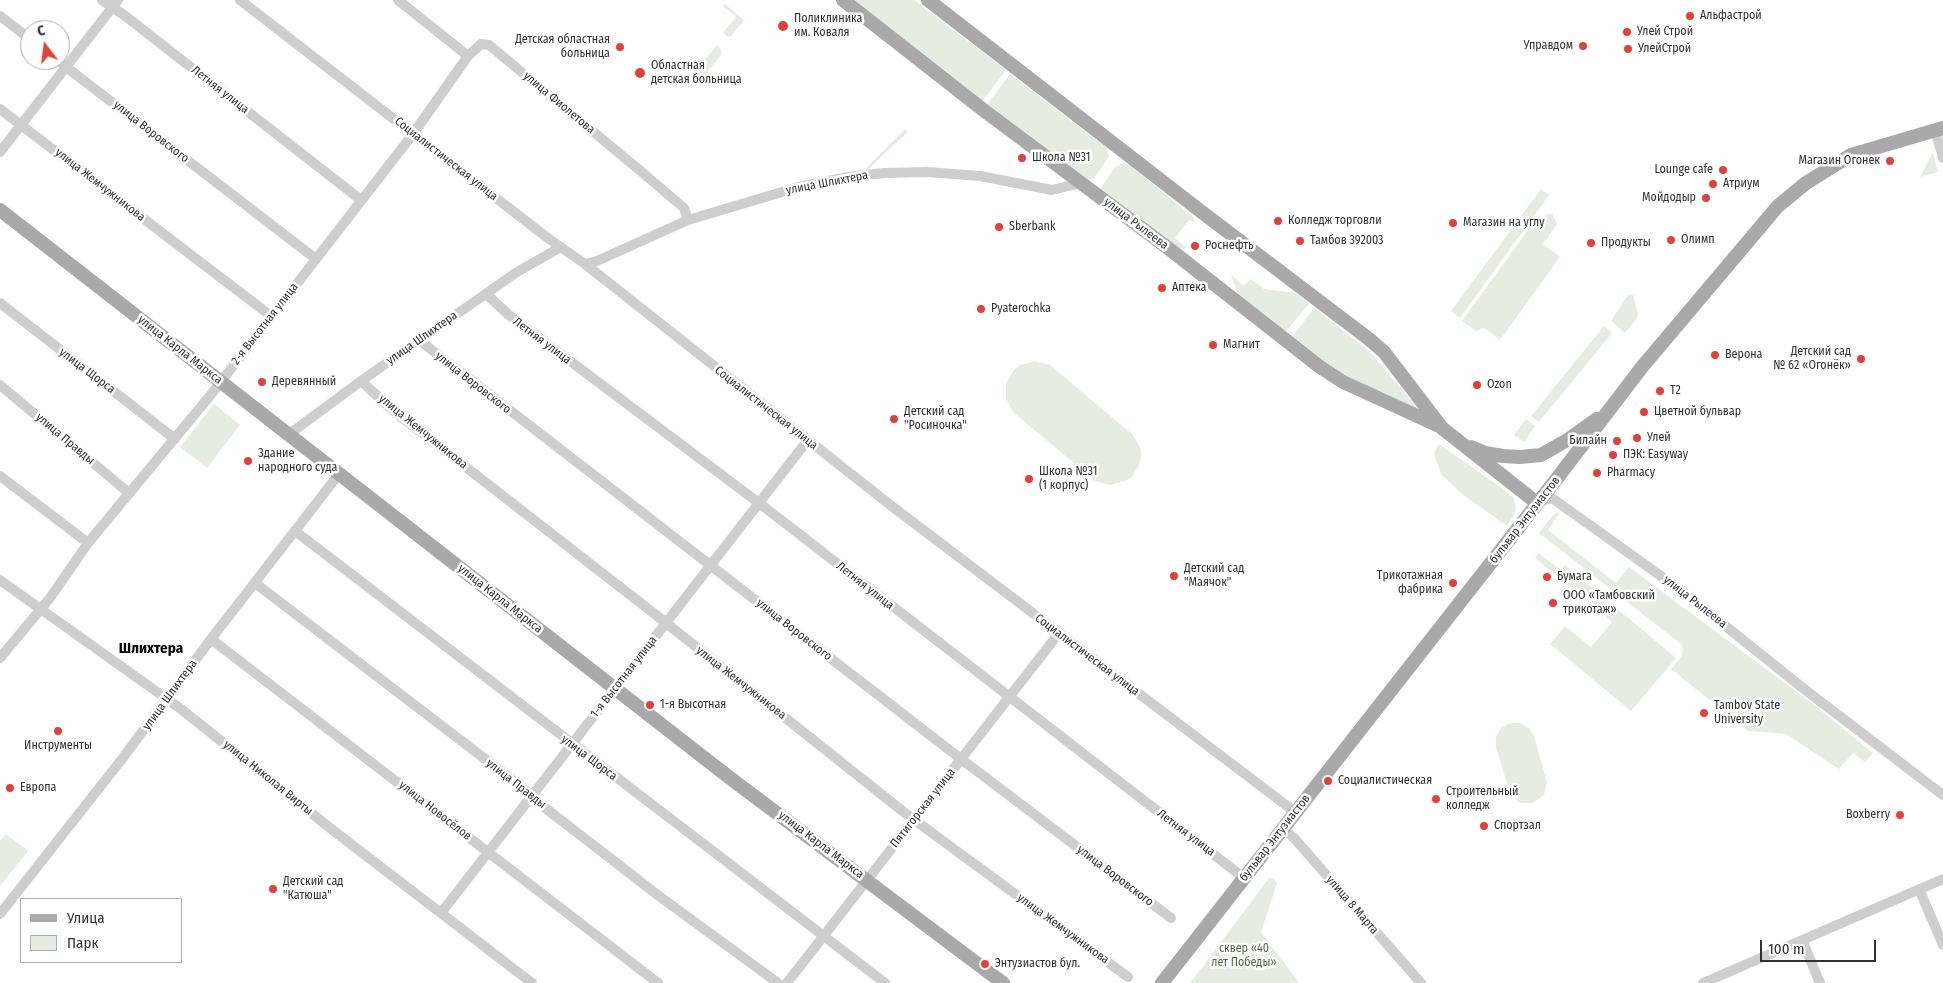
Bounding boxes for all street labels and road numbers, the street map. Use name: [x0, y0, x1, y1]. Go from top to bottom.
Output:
street label: Летняя улица: [188, 63, 252, 117]
street label: улица Фиолетова: [520, 69, 598, 137]
street label: улица Воровского: [110, 98, 192, 166]
street label: Социалистическая улица: [392, 114, 500, 204]
street label: улица Жемчужникова: [52, 145, 148, 225]
street label: улица Шлихтера: [785, 168, 869, 198]
street label: улица Рылеева: [1101, 195, 1171, 253]
street label: 2-я Высотная улица: [229, 280, 301, 368]
street label: улица Шлихтера: [384, 308, 460, 368]
street label: улица Карла Маркса: [135, 312, 225, 388]
street label: Летняя улица: [510, 315, 574, 367]
street label: улица Щорса: [56, 345, 118, 397]
street label: улица Воровского: [432, 349, 514, 417]
street label: Социалистическая улица: [712, 363, 820, 453]
street label: улица Жемчужникова: [376, 392, 470, 472]
street label: улица Правды: [33, 410, 97, 468]
street label: бульвар Энтузиастов: [1487, 474, 1563, 566]
street label: Летняя улица: [833, 559, 897, 613]
street label: улица Карла Маркса: [455, 561, 545, 637]
street label: улица Рылеева: [1660, 573, 1730, 631]
street label: улица Воровского: [753, 596, 835, 664]
street label: Социалистическая улица: [1032, 611, 1142, 699]
street label: 1-я Высотная улица: [588, 633, 660, 721]
street label: улица Жемчужникова: [693, 643, 789, 723]
street label: улица Шлихтера: [140, 657, 200, 733]
street label: улица Щорса: [558, 732, 620, 784]
street label: улица Николая Вирты: [220, 737, 316, 819]
street label: улица Правды: [483, 756, 549, 812]
street label: Пятигорская улица: [888, 765, 958, 851]
street label: улица Новосёлов: [396, 778, 474, 844]
street label: бульвар Энтузиастов: [1237, 792, 1313, 884]
street label: Летняя улица: [1154, 807, 1218, 859]
street label: улица Карла Маркса: [775, 808, 867, 882]
street label: улица Воровского: [1074, 843, 1156, 909]
street label: улица 8 Марта: [1323, 873, 1381, 937]
street label: улица Жемчужникова: [1014, 891, 1112, 967]

